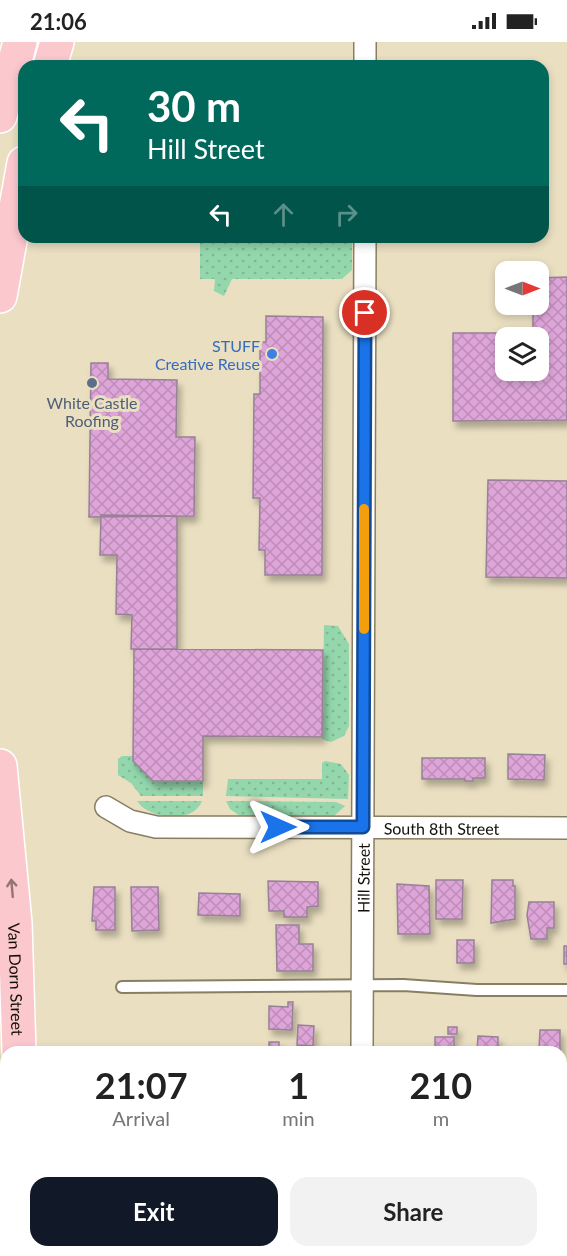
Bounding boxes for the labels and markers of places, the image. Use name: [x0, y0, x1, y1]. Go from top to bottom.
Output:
pin: [339, 287, 390, 338]
place label: STUFF Creative Reuse: [155, 336, 260, 373]
marker: STUFF Creative Reuse: [265, 347, 279, 361]
marker: White Castle Roofing: [85, 376, 99, 390]
place label: White Castle Roofing: [46, 393, 138, 430]

